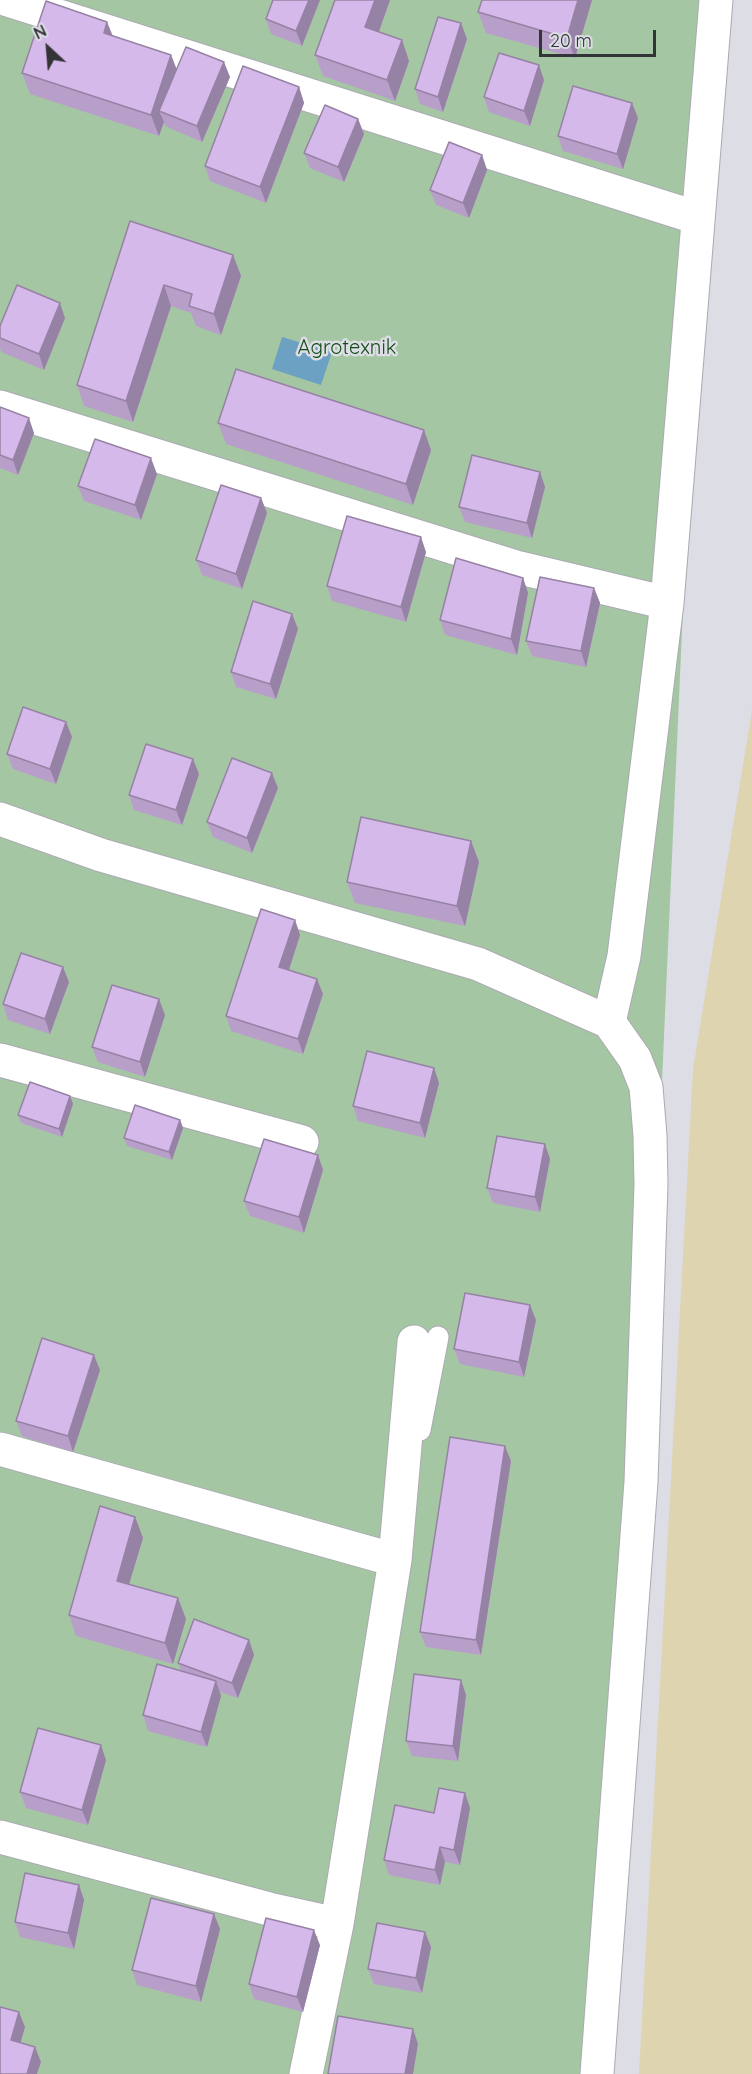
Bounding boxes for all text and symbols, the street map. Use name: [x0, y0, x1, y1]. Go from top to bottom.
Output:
north arrow: [18, 18, 78, 78]
scale bar: [542, 18, 659, 56]
text: N: [30, 20, 50, 43]
text: 20 m: [550, 29, 592, 52]
park label: Agrotexnik: [298, 336, 396, 360]

